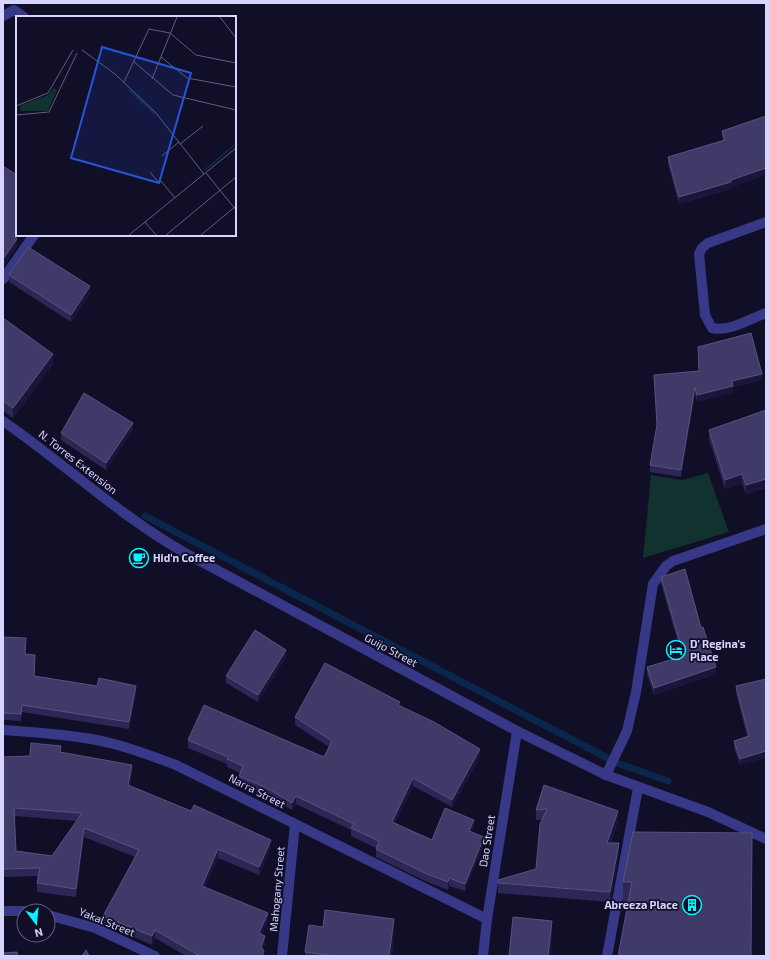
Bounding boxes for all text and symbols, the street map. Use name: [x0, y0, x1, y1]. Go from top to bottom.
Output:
inset map: [16, 16, 236, 236]
street label: N. Torres Extension: [37, 427, 120, 496]
cafe icon: Hid'n Coffee: [128, 547, 150, 569]
place label: Hid'n Coffee: [153, 551, 215, 564]
street label: Guijo Street: [362, 630, 420, 670]
place label: D' Regina's Place: [690, 637, 746, 663]
hotel icon: D' Regina's Place: [665, 639, 687, 661]
street label: Narra Street: [227, 771, 288, 810]
street label: Dao Street: [476, 814, 497, 868]
street label: Mahogany Street: [266, 846, 287, 932]
building icon: Abreeza Place: [681, 894, 703, 916]
place label: Abreeza Place: [604, 898, 678, 911]
north arrow: [16, 903, 56, 943]
street label: Yakal Street: [77, 904, 137, 939]
text: N: [33, 926, 45, 940]

